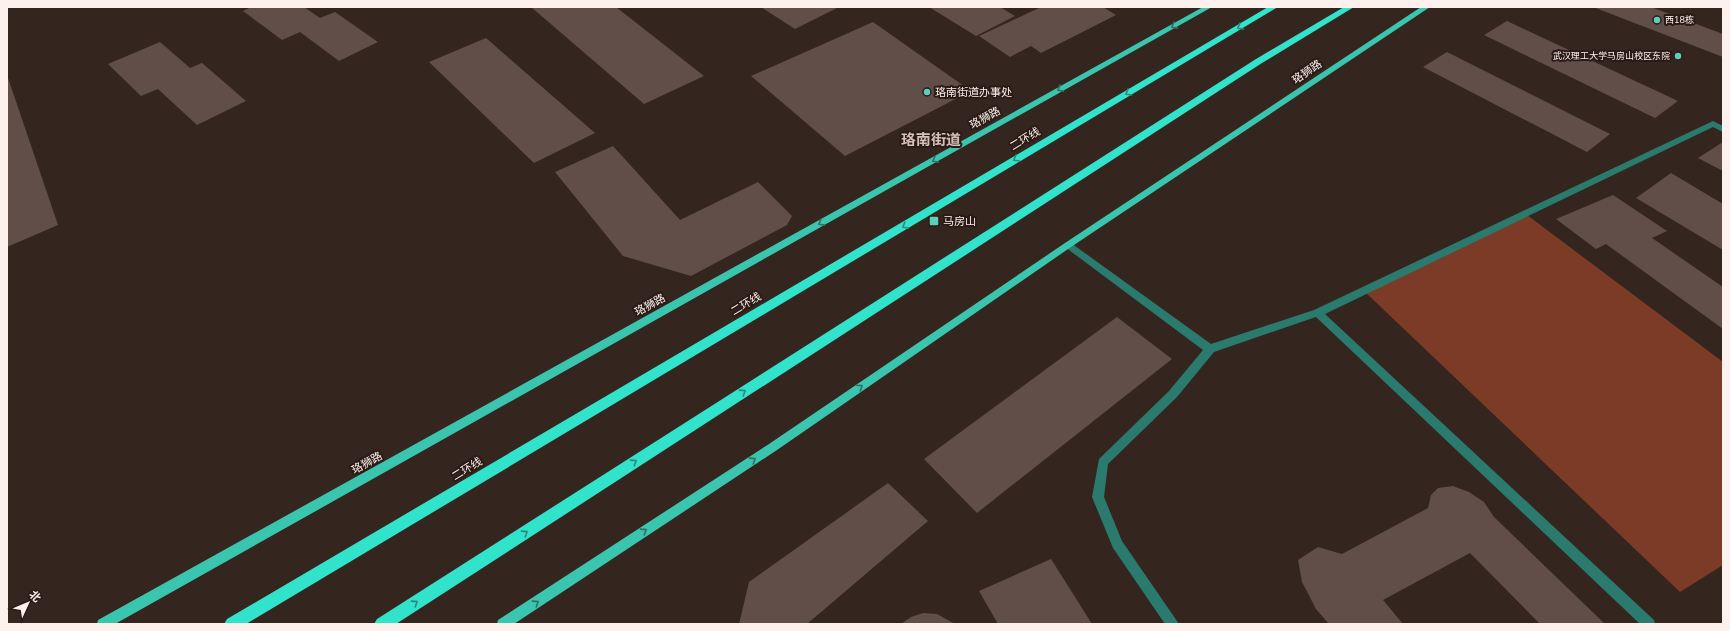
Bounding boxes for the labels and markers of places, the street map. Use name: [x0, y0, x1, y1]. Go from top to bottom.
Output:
place label: 西18栋: [1665, 14, 1694, 26]
marker: 西18栋: [1652, 15, 1662, 25]
place label: 武汉理工大学马房山校区东院: [1553, 50, 1670, 62]
marker: 武汉理工大学马房山校区东院: [1673, 51, 1683, 61]
place label: 珞南街道办事处: [935, 85, 1012, 100]
marker: 珞南街道办事处: [922, 87, 932, 97]
place label: 马房山: [943, 214, 976, 229]
marker: 马房山: [928, 215, 940, 227]

